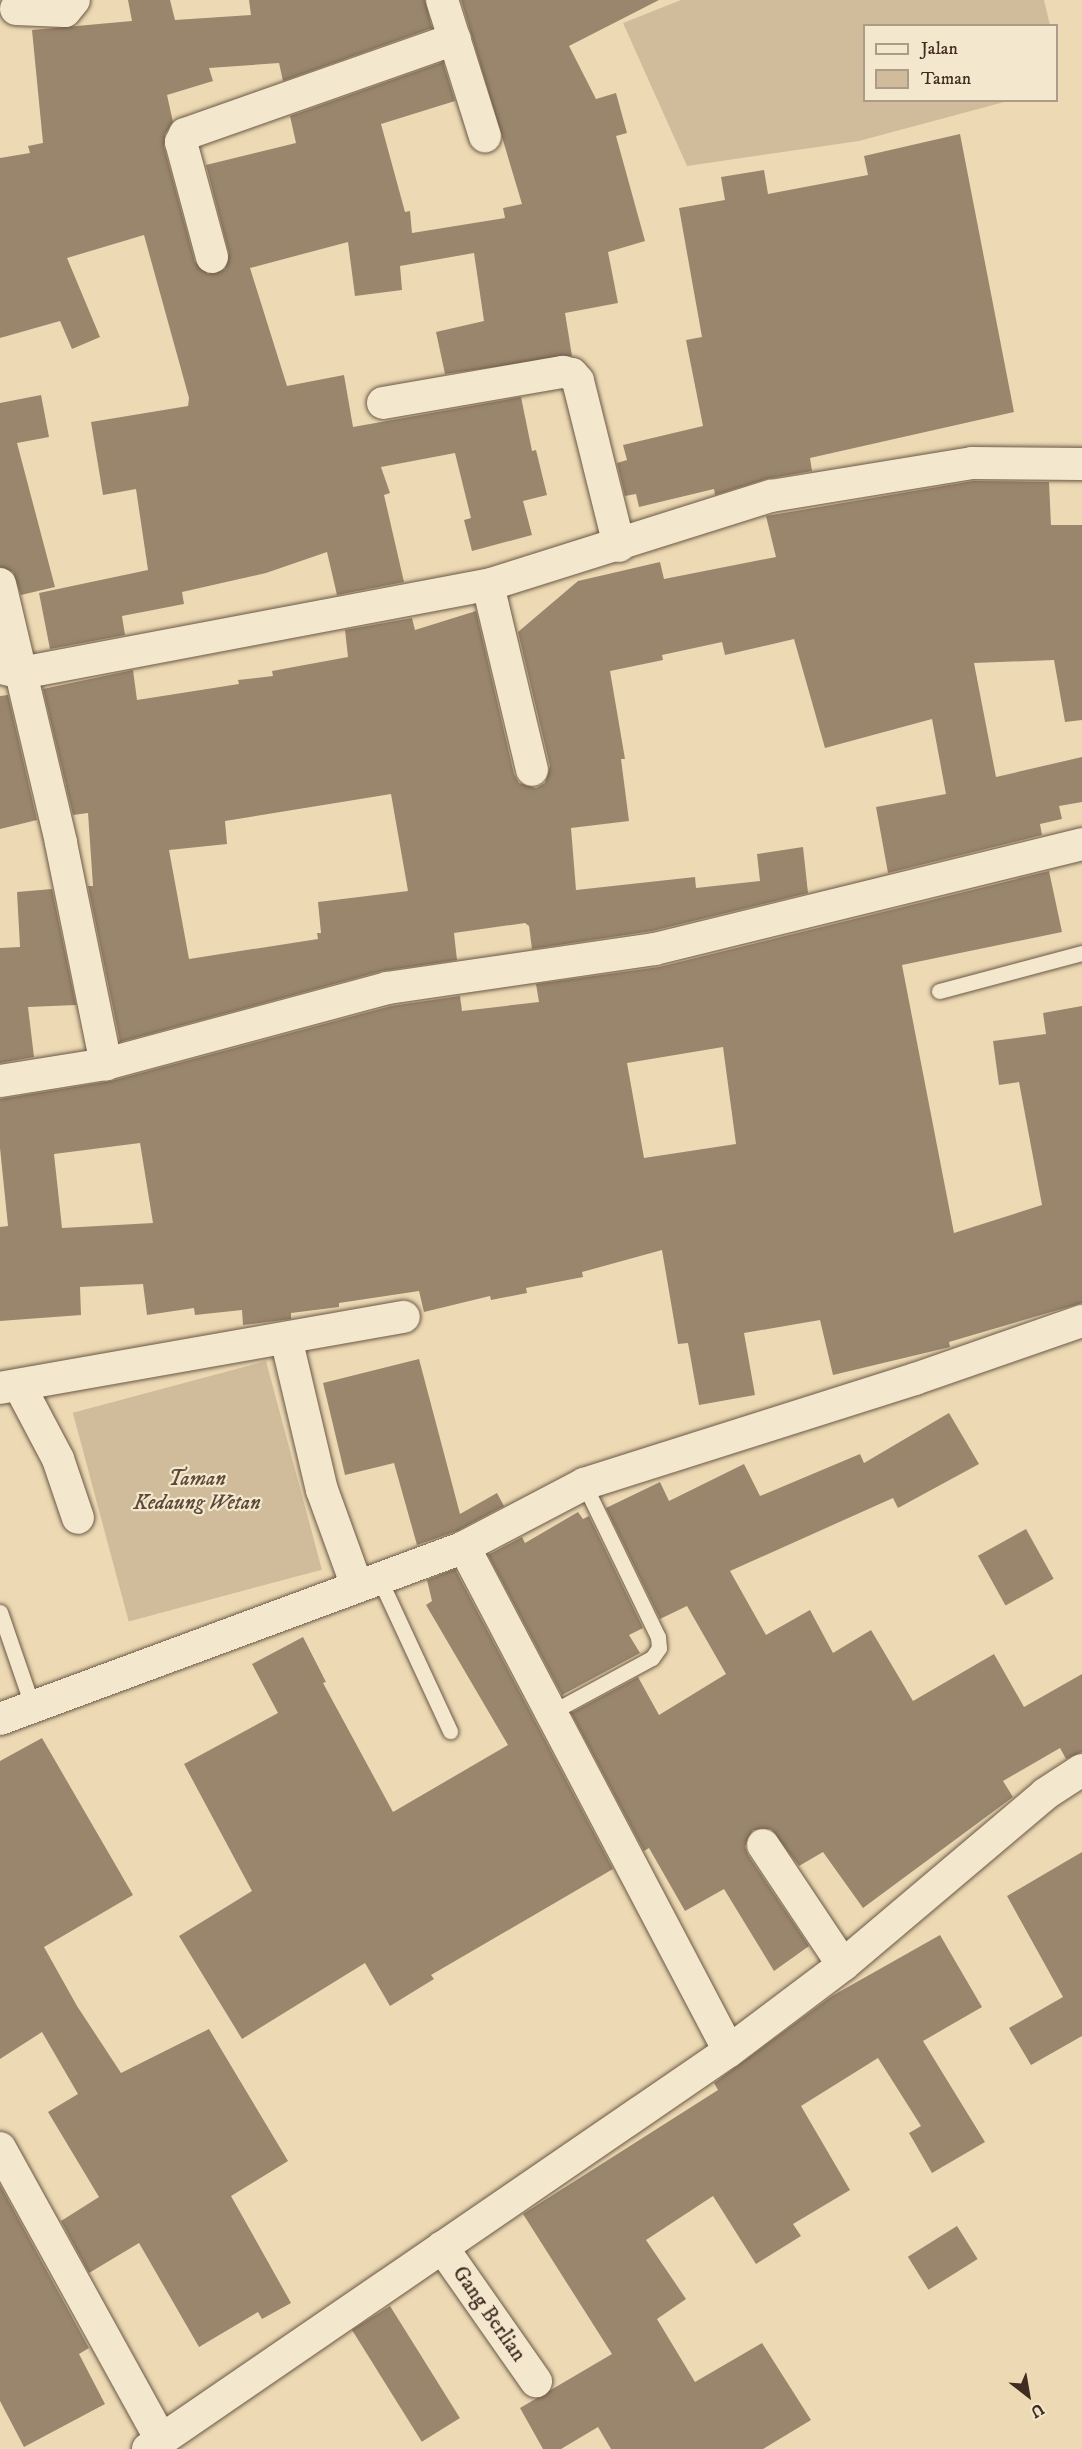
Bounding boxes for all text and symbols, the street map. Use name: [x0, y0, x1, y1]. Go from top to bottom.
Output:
legend: [863, 24, 1058, 102]
text: Jalan: [921, 38, 958, 60]
text: Taman: [921, 68, 971, 90]
park label: Taman Kedaung Wetan: [133, 1466, 261, 1516]
street label: Gang Berlian: [447, 2261, 531, 2367]
north arrow: [998, 2365, 1058, 2425]
text: U: [1027, 2399, 1048, 2422]

